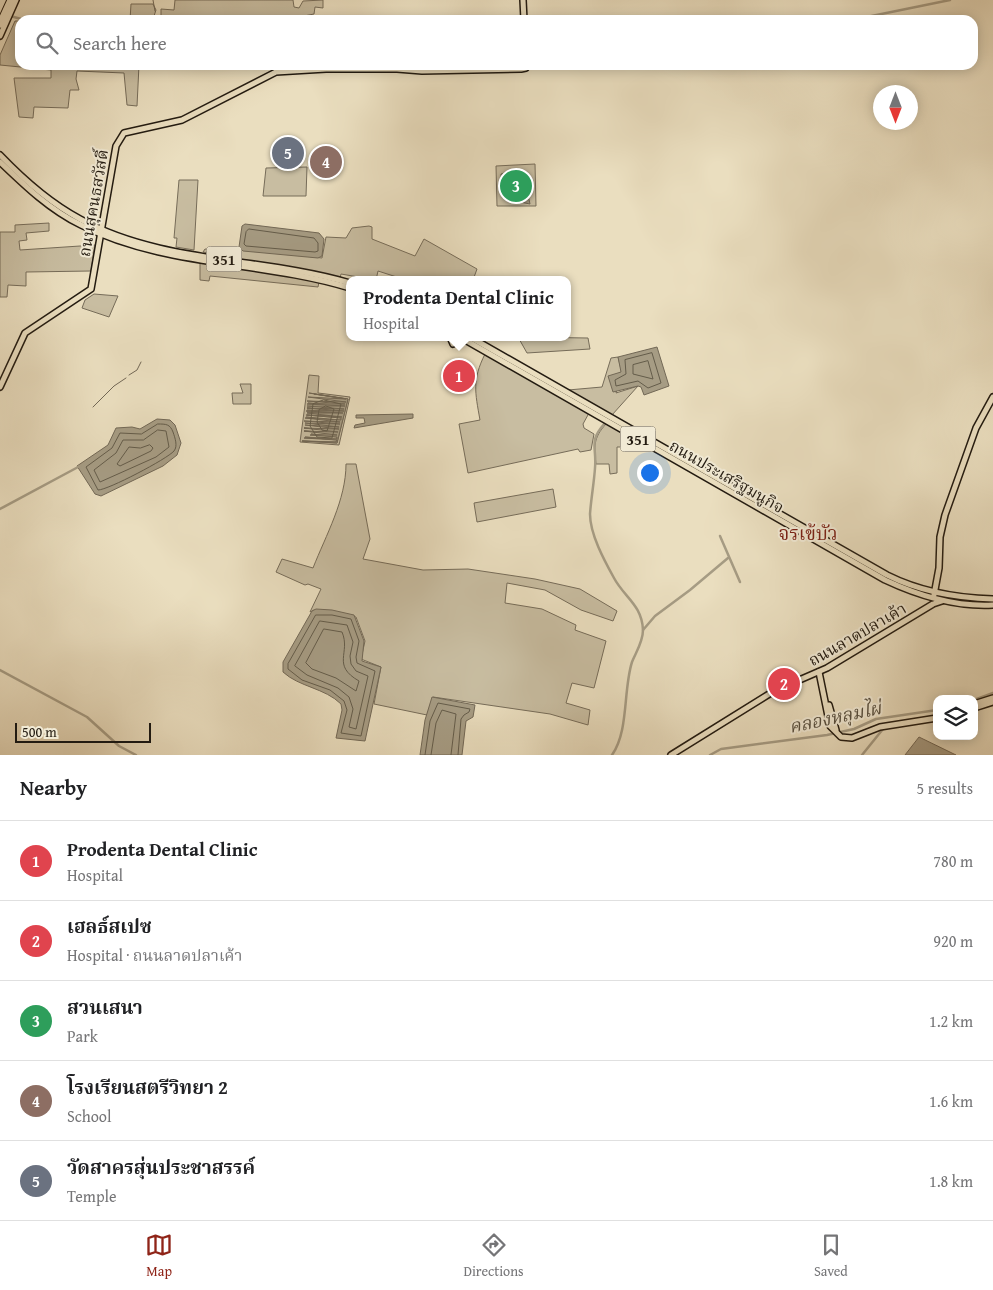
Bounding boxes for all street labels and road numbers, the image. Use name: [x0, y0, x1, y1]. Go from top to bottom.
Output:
street label: ถนนสุคนธสวัสดิ์: [72, 146, 114, 259]
road number: 351: [206, 246, 242, 272]
road number: 351: [620, 426, 656, 452]
street label: ถนนประเสริฐมนูกิจ: [665, 433, 789, 519]
street label: ถนนลาดปลาเค้า: [804, 596, 910, 672]

